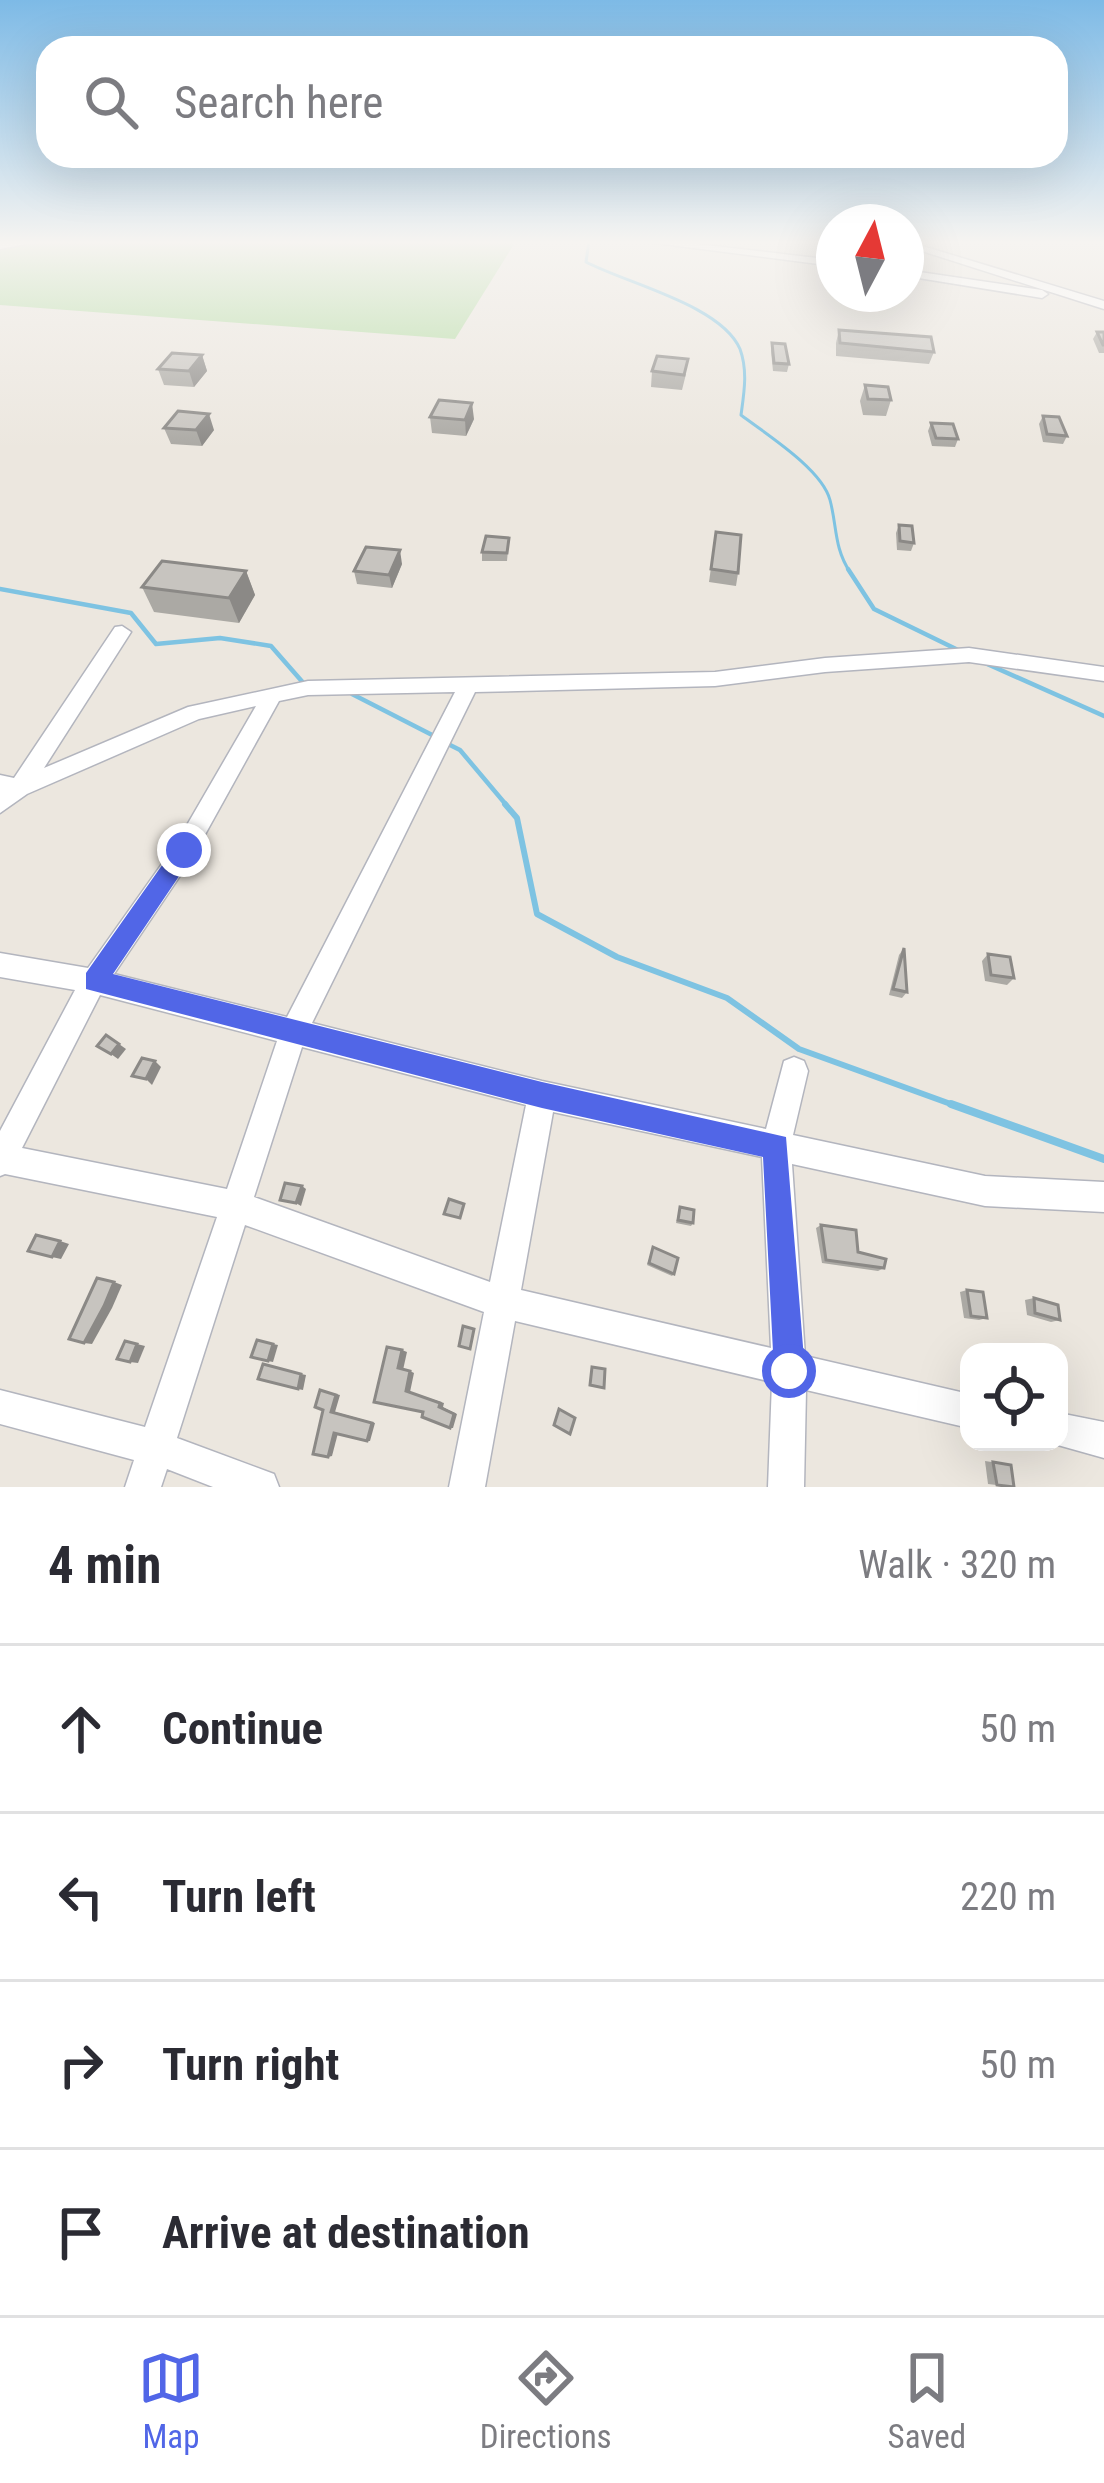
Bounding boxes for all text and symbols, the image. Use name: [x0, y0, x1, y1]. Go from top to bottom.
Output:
search box: [36, 36, 1068, 168]
icon: search: [78, 69, 144, 135]
text: Search here: [174, 76, 383, 129]
north arrow: [816, 204, 924, 312]
route end: [157, 823, 211, 877]
map controls: [960, 1343, 1068, 1451]
button: locate: [960, 1343, 1068, 1451]
route start: [762, 1344, 816, 1398]
text: 4 min: [48, 1536, 161, 1595]
text: Walk · 320 m: [858, 1542, 1056, 1588]
icon: ahead: [48, 1696, 114, 1762]
text: Continue: [162, 1702, 323, 1755]
text: 50 m: [979, 1706, 1056, 1752]
icon: left: [48, 1864, 114, 1930]
text: Turn left: [162, 1870, 316, 1923]
text: 220 m: [960, 1874, 1056, 1920]
icon: right: [48, 2032, 114, 2098]
text: Turn right: [162, 2038, 339, 2091]
text: 50 m: [979, 2042, 1056, 2088]
icon: arrive: [48, 2200, 114, 2266]
text: Arrive at destination: [162, 2206, 530, 2259]
tab: Map: [138, 2345, 204, 2456]
tab: Directions: [480, 2345, 612, 2456]
tab: Saved: [888, 2345, 966, 2456]

